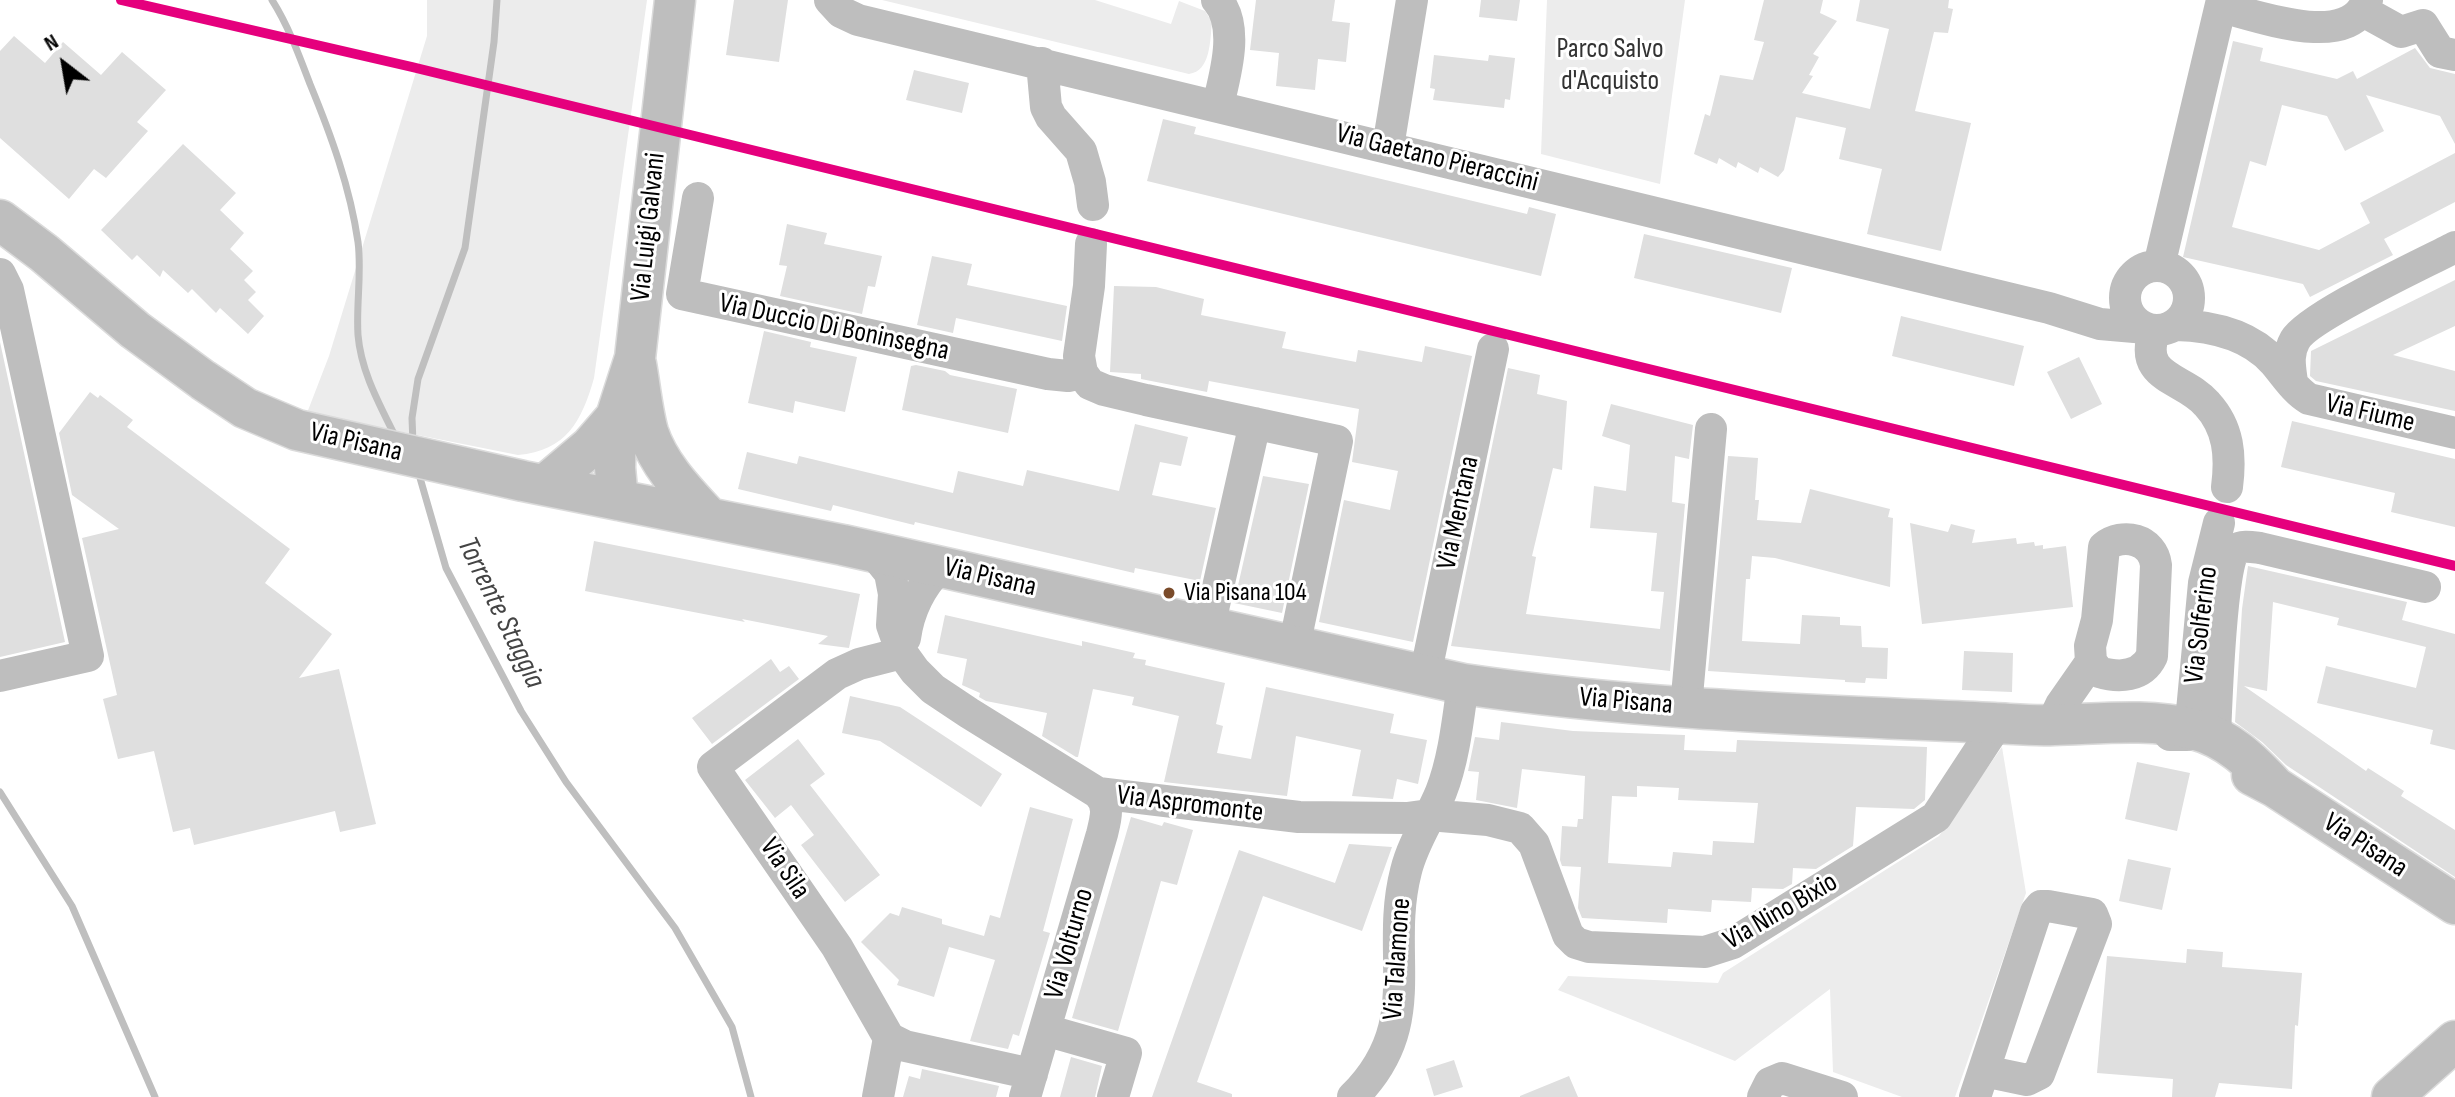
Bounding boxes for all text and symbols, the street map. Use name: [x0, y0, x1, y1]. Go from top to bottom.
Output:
north arrow: [24, 24, 104, 104]
text: N: [39, 28, 63, 58]
park label: Parco Salvo d'Acquisto: [1556, 33, 1664, 99]
street label: Via Gaetano Pieraccini: [1332, 118, 1542, 200]
street label: Via Luigi Galvani: [624, 151, 674, 303]
street label: Via Duccio Di Boninsegna: [716, 287, 952, 369]
street label: Via Fiume: [2322, 387, 2418, 441]
street label: Via Pisana: [307, 416, 405, 470]
street label: Via Mentana: [1431, 453, 1487, 573]
water label: Torrente Staggia: [448, 532, 552, 694]
street label: Via Pisana: [941, 551, 1039, 605]
street label: Via Solferino: [2178, 565, 2226, 685]
place label: Via Pisana 104: [1184, 577, 1307, 609]
marker: Via Pisana 104: [1161, 585, 1177, 601]
street label: Via Pisana: [1578, 681, 1674, 723]
street label: Via Aspromonte: [1115, 779, 1265, 831]
street label: Via Pisana: [2317, 806, 2413, 886]
street label: Via Sila: [752, 832, 816, 906]
street label: Via Nino Bixio: [1718, 866, 1844, 958]
street label: Via Volturno: [1038, 885, 1102, 1003]
street label: Via Talamone: [1377, 897, 1419, 1021]

